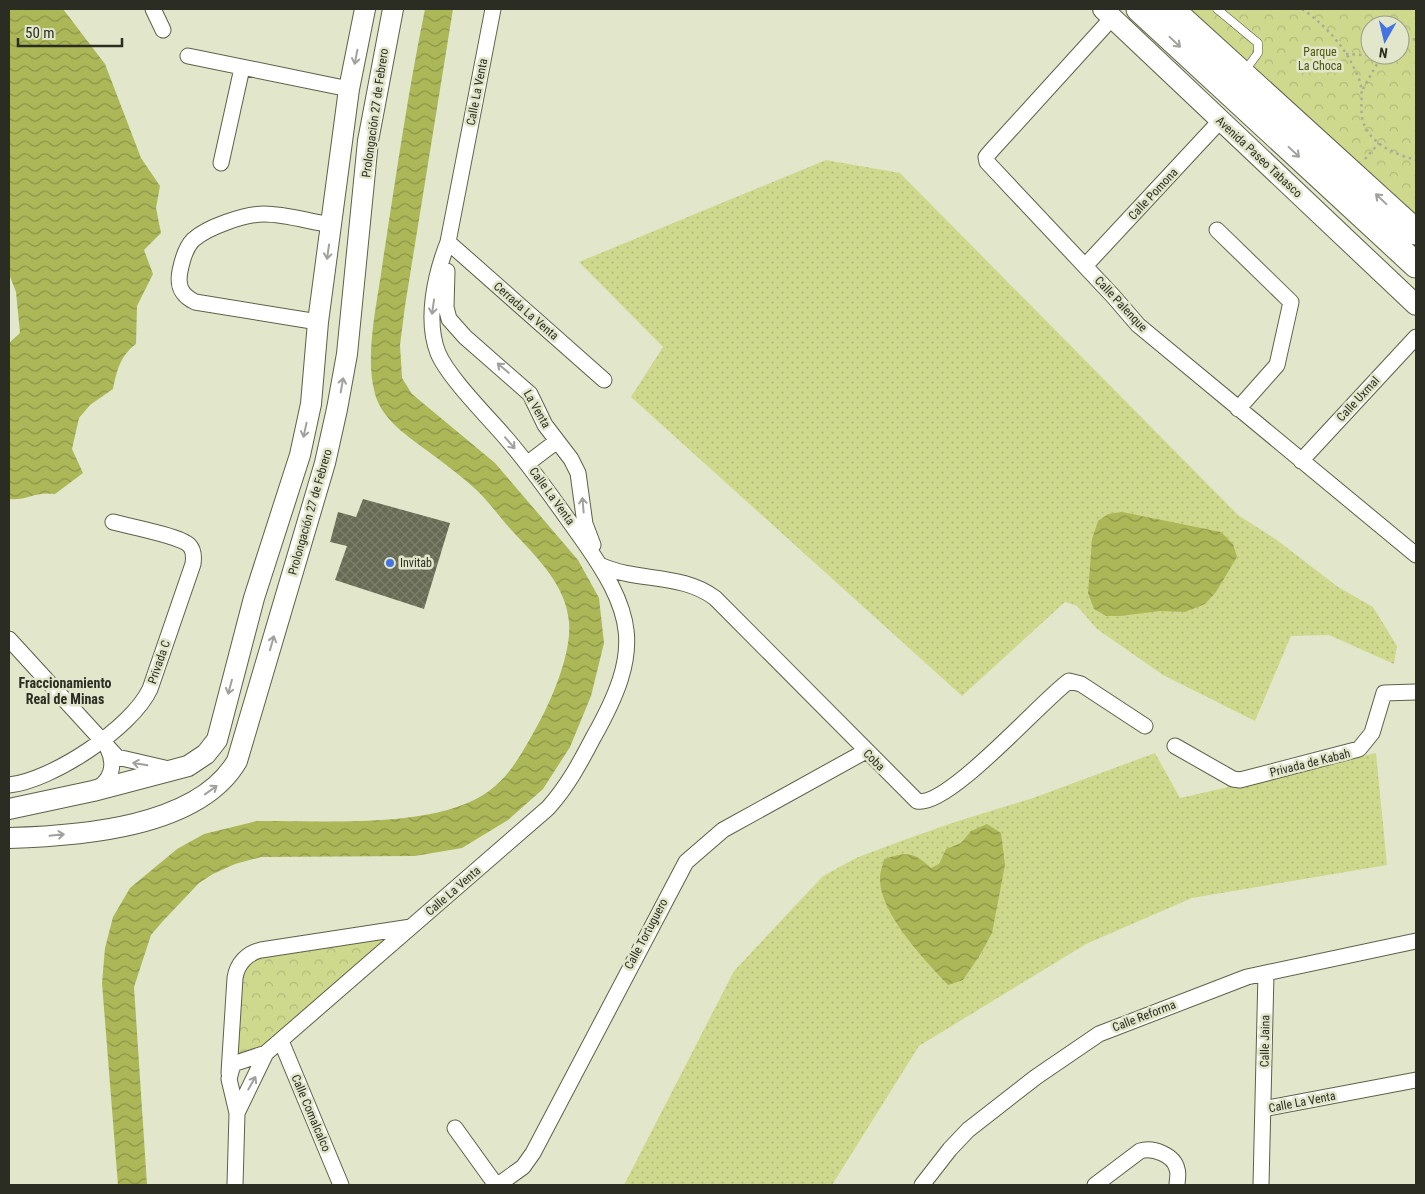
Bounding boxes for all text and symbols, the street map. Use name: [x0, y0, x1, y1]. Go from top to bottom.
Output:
scale bar: [18, 15, 121, 47]
north arrow: [1360, 15, 1410, 65]
text: 50 m: [25, 24, 55, 42]
one-way arrow: [1168, 36, 1181, 48]
text: N: [1378, 44, 1389, 61]
park label: Parque La Choca: [1298, 45, 1342, 73]
one-way arrow: [350, 48, 360, 64]
street label: Prolongación 27 de Febrero: [359, 48, 391, 178]
street label: Calle La Venta: [464, 57, 490, 127]
street label: Avenida Paseo Tabasco: [1213, 114, 1305, 200]
one-way arrow: [1288, 146, 1300, 158]
street label: Calle Pomona: [1125, 165, 1181, 223]
one-way arrow: [1374, 193, 1387, 205]
one-way arrow: [323, 244, 333, 260]
street label: Calle Palenque: [1092, 273, 1150, 335]
street label: Cerrada La Venta: [491, 279, 561, 343]
one-way arrow: [428, 298, 438, 314]
one-way arrow: [497, 363, 510, 374]
street label: Calle Uxmal: [1334, 374, 1382, 424]
one-way arrow: [337, 377, 347, 393]
street label: La Venta: [521, 388, 554, 431]
one-way arrow: [300, 422, 309, 438]
one-way arrow: [504, 436, 516, 449]
street label: Prolongación 27 de Febrero: [285, 447, 335, 577]
street label: Calle La Venta: [526, 464, 578, 528]
one-way arrow: [578, 497, 588, 513]
place label: Invitab: [400, 556, 432, 570]
marker: Invitab: [384, 557, 396, 569]
one-way arrow: [268, 635, 278, 651]
street label: Privada C: [145, 638, 173, 686]
district label: Fraccionamiento Real de Minas: [19, 675, 111, 707]
one-way arrow: [225, 679, 235, 695]
street label: Coba: [860, 746, 888, 774]
street label: Privada de Kabah: [1268, 746, 1352, 780]
one-way arrow: [133, 758, 149, 768]
one-way arrow: [204, 785, 218, 795]
one-way arrow: [49, 830, 65, 840]
street label: Calle La Venta: [423, 863, 483, 919]
street label: Calle Tortuguero: [621, 896, 671, 972]
street label: Calle Reforma: [1110, 997, 1178, 1034]
street label: Calle Jaina: [1258, 1014, 1272, 1067]
street label: Calle Comalcalco: [288, 1072, 334, 1154]
one-way arrow: [247, 1076, 257, 1091]
street label: Calle La Venta: [1267, 1089, 1337, 1115]

